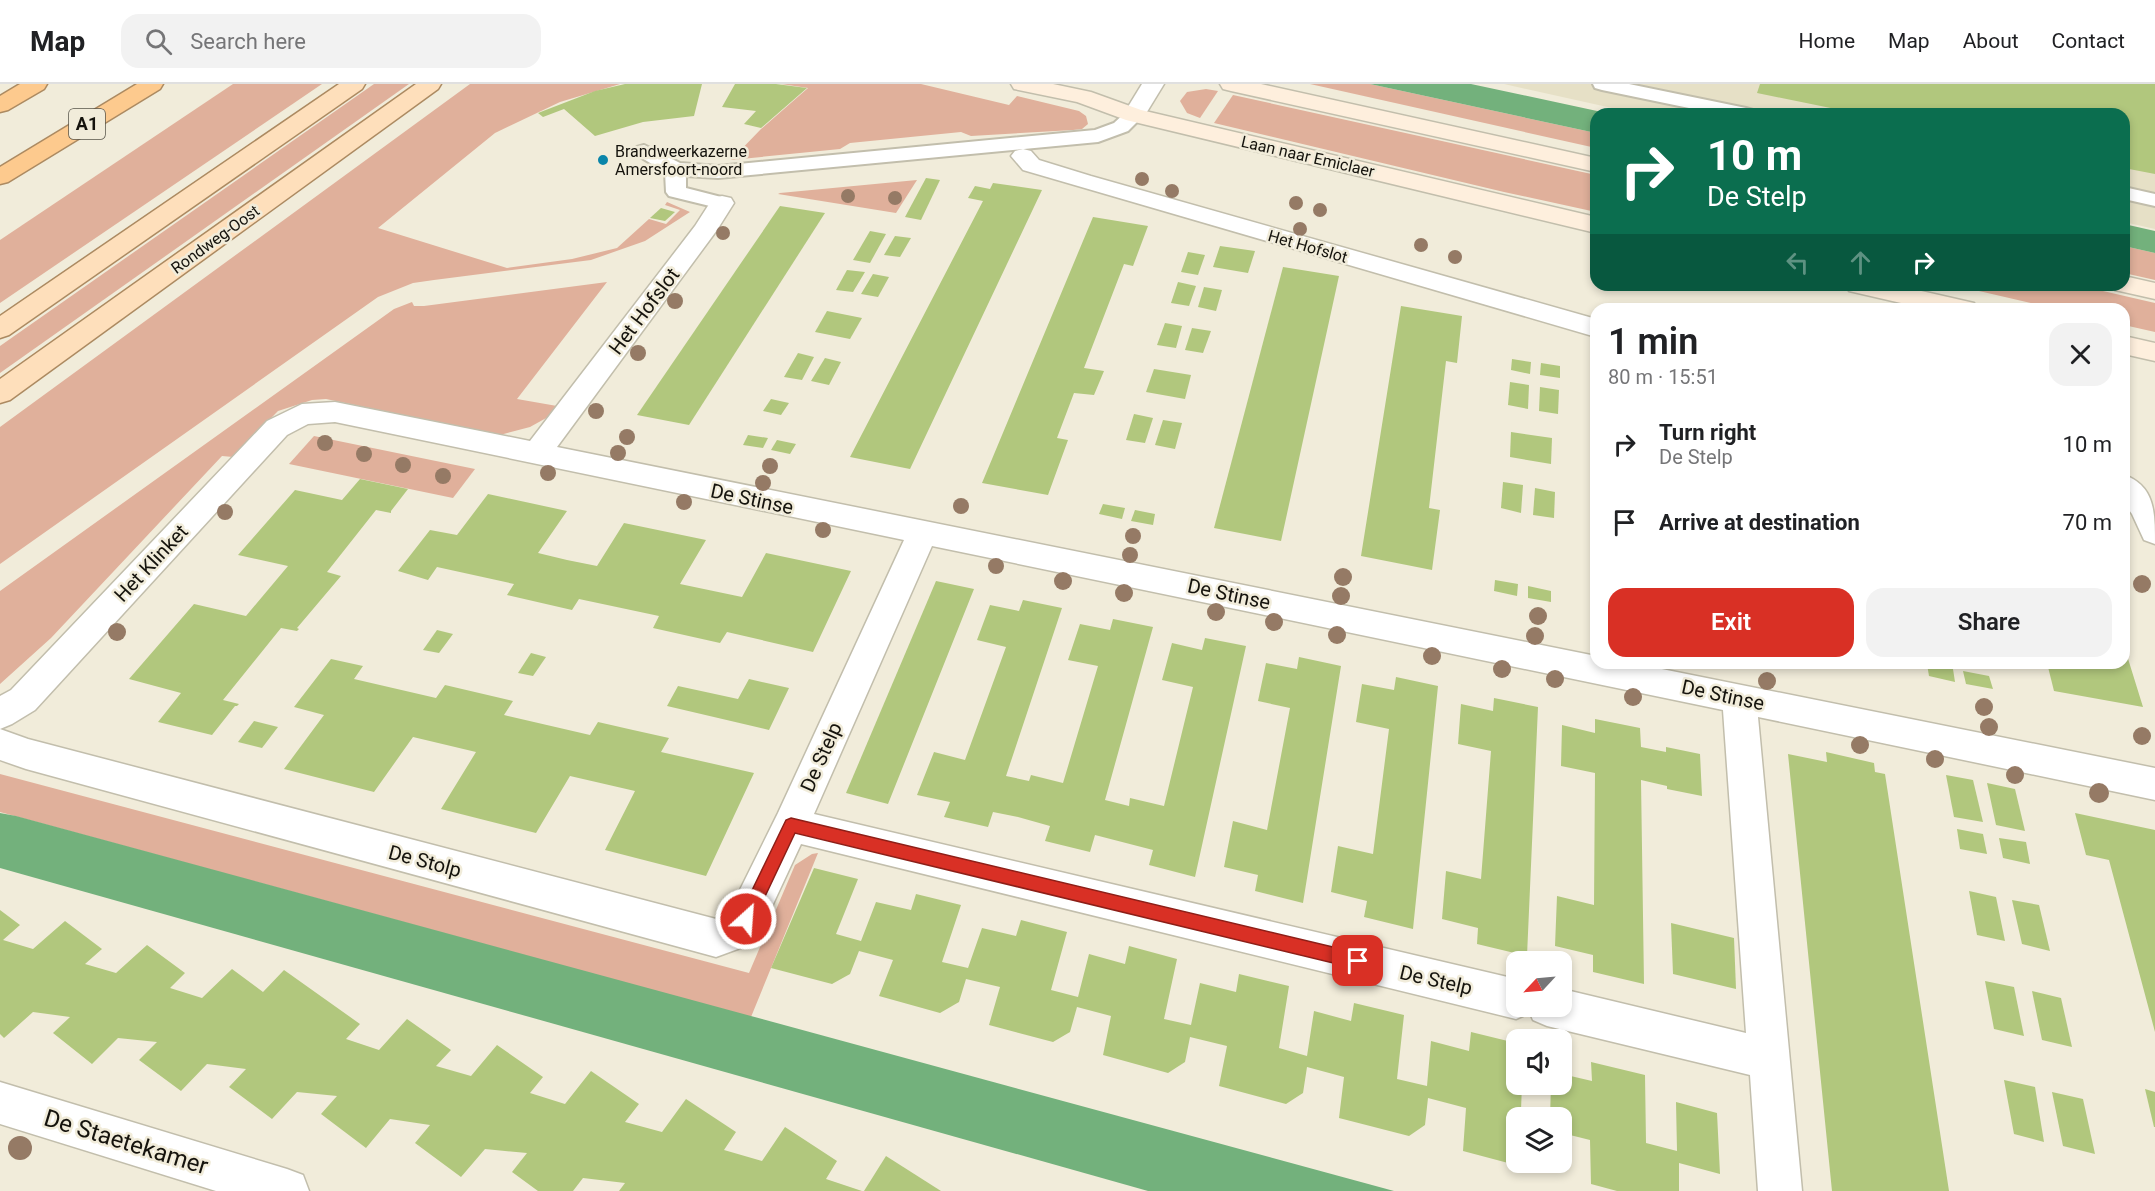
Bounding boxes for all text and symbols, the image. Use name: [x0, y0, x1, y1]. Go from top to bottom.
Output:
search box: [121, 14, 541, 68]
text: Map: [30, 25, 85, 58]
icon: search: [142, 25, 175, 58]
text: Search here: [190, 29, 306, 54]
text: Home: [1799, 29, 1855, 53]
text: Map: [1888, 29, 1930, 53]
text: About: [1963, 29, 2019, 53]
text: Contact: [2052, 29, 2125, 53]
road number: A1: [69, 109, 105, 139]
text: 10 m: [1707, 131, 1802, 180]
street label: Laan naar Emiclaer: [1239, 132, 1377, 181]
icon: right: [1608, 132, 1686, 210]
place label: Brandweerkazerne Amersfoort-noord: [615, 142, 747, 179]
marker: Brandweerkazerne Amersfoort-noord: [596, 153, 610, 167]
text: De Stelp: [1707, 181, 1807, 213]
street label: Rondweg-Oost: [167, 201, 263, 278]
street label: Het Hofslot: [1266, 226, 1350, 267]
icon: left: [1781, 246, 1814, 279]
icon: ahead: [1844, 246, 1877, 279]
icon: right: [1907, 246, 1940, 279]
street label: Het Hofslot: [604, 263, 684, 359]
text: 1 min: [1608, 321, 1698, 363]
button: close: [2049, 323, 2112, 386]
text: 80 m · 15:51: [1608, 365, 1718, 389]
text: Turn right: [1659, 420, 1756, 445]
icon: right: [1608, 428, 1641, 461]
text: 10 m: [2063, 432, 2112, 457]
text: De Stelp: [1659, 445, 1733, 469]
street label: De Stinse: [708, 479, 796, 519]
icon: arrive: [1608, 506, 1641, 539]
text: Arrive at destination: [1659, 510, 1860, 535]
text: 70 m: [2063, 510, 2112, 535]
street label: Het Klinket: [109, 519, 193, 607]
street label: De Stinse: [1185, 574, 1273, 614]
button: Exit: [1608, 588, 1854, 657]
button: Share: [1866, 588, 2112, 657]
street label: De Stinse: [1679, 675, 1767, 715]
street label: De Stelp: [795, 718, 847, 796]
street label: De Stolp: [386, 840, 464, 882]
position arrow: [714, 887, 778, 951]
pin: [1332, 935, 1383, 986]
icon: arrive: [1341, 944, 1374, 977]
north arrow: [1506, 951, 1572, 1017]
map controls: [1506, 951, 1572, 1173]
street label: De Stelp: [1397, 960, 1475, 1000]
button: sound: [1506, 1029, 1572, 1095]
street label: De Staetekamer: [41, 1104, 211, 1180]
button: layers: [1506, 1107, 1572, 1173]

